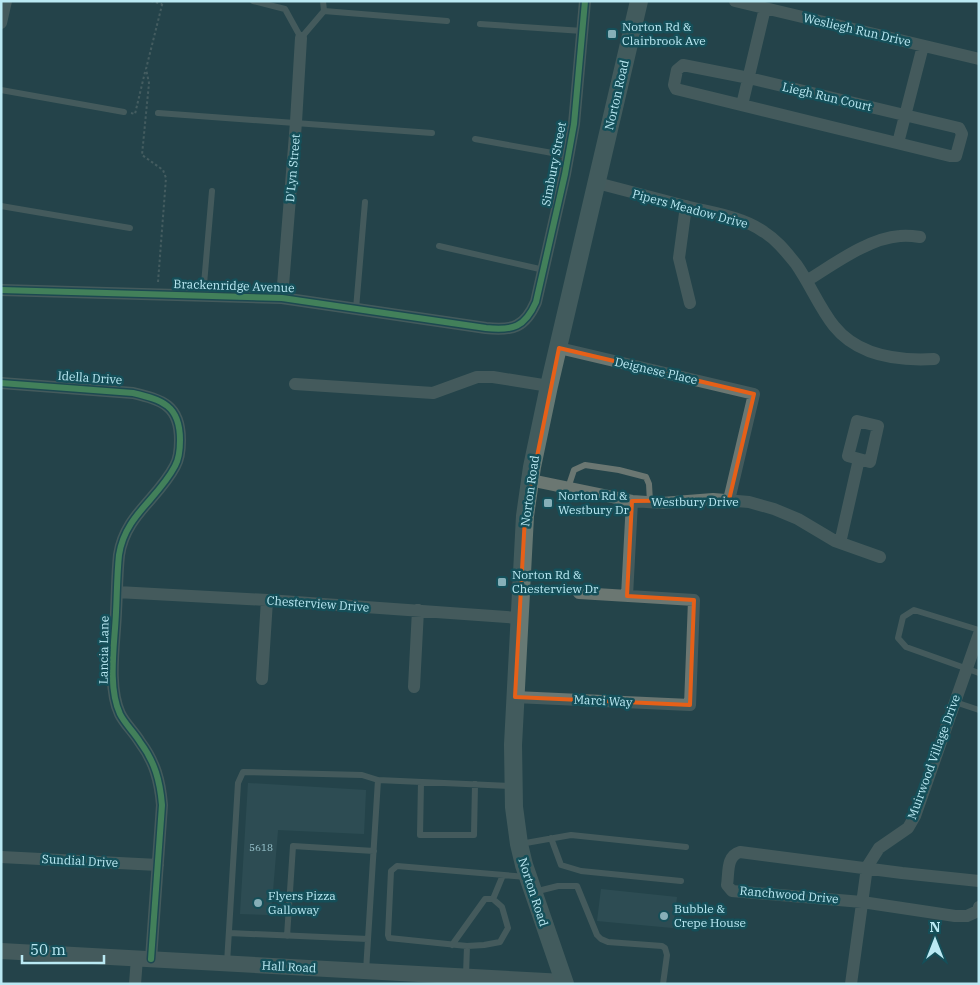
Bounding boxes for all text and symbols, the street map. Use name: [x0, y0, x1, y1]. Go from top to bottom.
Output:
street label: Wesliegh Run Drive: [802, 10, 912, 49]
place label: Norton Rd & Clairbrook Ave: [622, 19, 706, 48]
marker: Norton Rd & Clairbrook Ave: [606, 28, 618, 40]
street label: Norton Road: [601, 58, 632, 131]
street label: Liegh Run Court: [781, 79, 873, 114]
street label: Simbury Street: [538, 121, 569, 207]
street label: D'Lyn Street: [282, 133, 303, 203]
street label: Pipers Meadow Drive: [631, 186, 750, 231]
street label: Brackenridge Avenue: [173, 276, 295, 295]
street label: Deignese Place: [613, 354, 699, 387]
street label: Idella Drive: [57, 368, 123, 387]
street label: Norton Road: [517, 454, 542, 527]
place label: Norton Rd & Westbury Dr: [558, 488, 629, 517]
street label: Westbury Drive: [651, 494, 739, 509]
marker: Norton Rd & Westbury Dr: [542, 497, 554, 509]
place label: Norton Rd & Chesterview Dr: [512, 567, 599, 596]
marker: Norton Rd & Chesterview Dr: [496, 576, 508, 588]
street label: Chesterview Drive: [266, 592, 370, 615]
street label: Lancia Lane: [95, 616, 112, 684]
street label: Marci Way: [573, 691, 633, 710]
street label: Muirwood Village Drive: [904, 692, 963, 821]
house number: 5618: [249, 841, 273, 854]
street label: Sundial Drive: [41, 851, 119, 870]
street label: Norton Road: [515, 855, 552, 928]
street label: Ranchwood Drive: [739, 883, 839, 906]
place label: Flyers Pizza Galloway: [268, 888, 336, 917]
marker: Flyers Pizza Galloway: [252, 897, 264, 909]
place label: Bubble & Crepe House: [674, 901, 746, 930]
marker: Bubble & Crepe House: [658, 910, 670, 922]
north arrow: [910, 915, 960, 965]
text: N: [929, 918, 941, 936]
scale bar: [22, 932, 105, 964]
text: 50 m: [30, 940, 66, 959]
street label: Hall Road: [261, 958, 317, 975]

